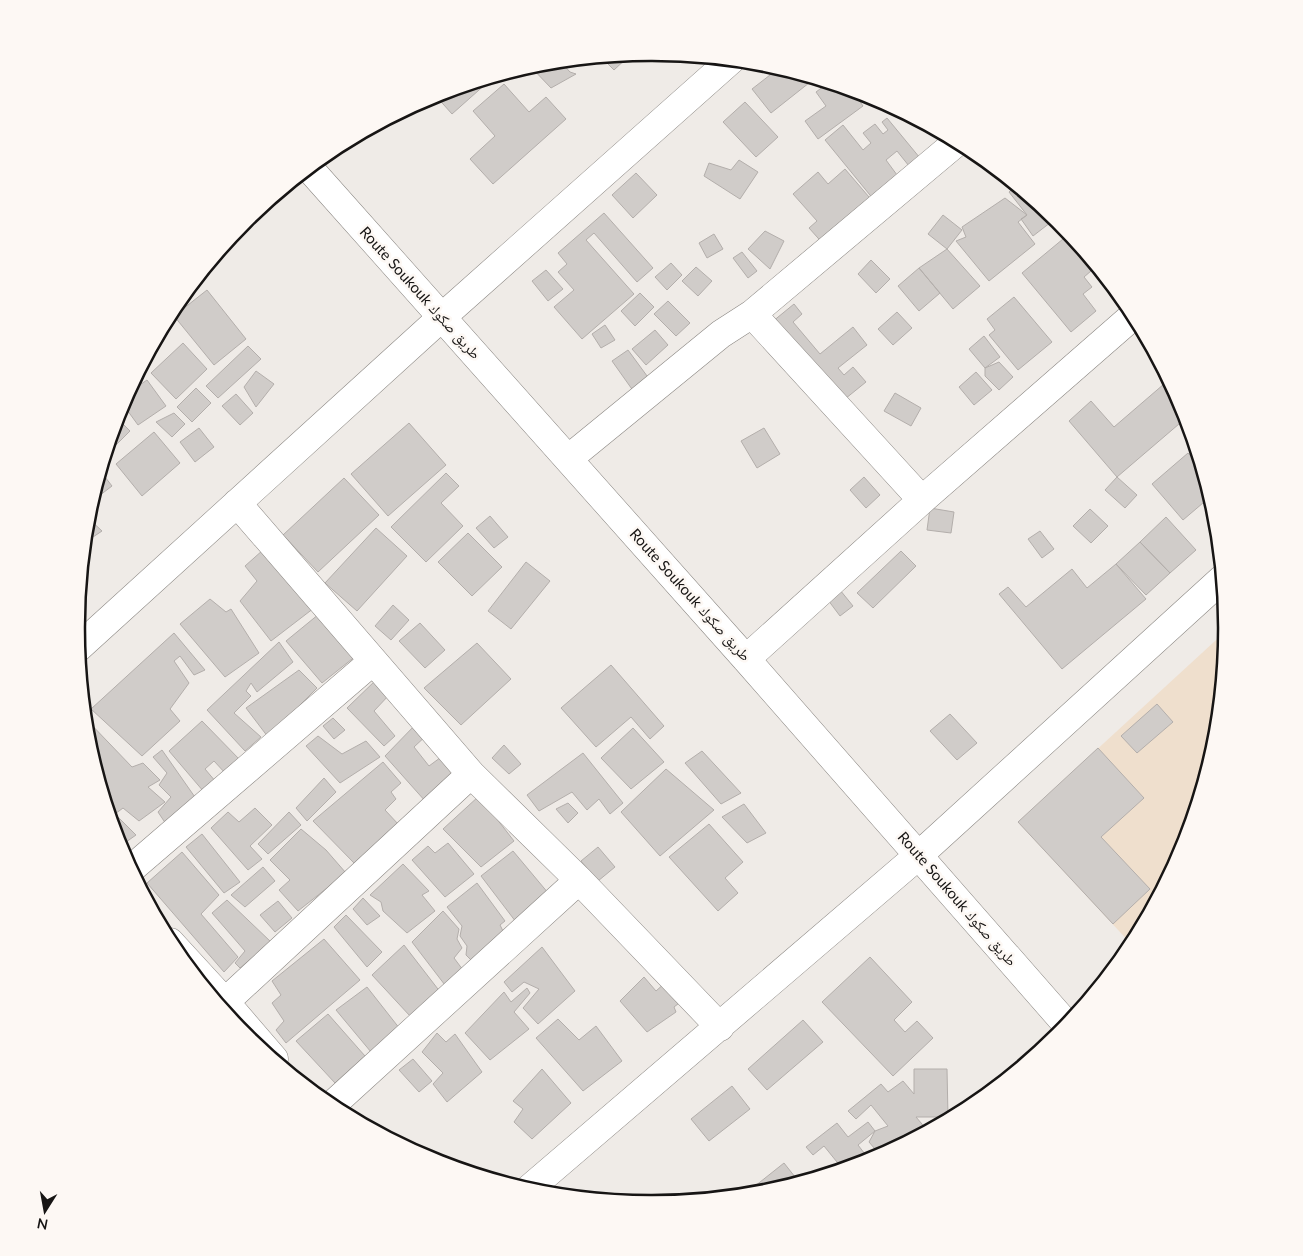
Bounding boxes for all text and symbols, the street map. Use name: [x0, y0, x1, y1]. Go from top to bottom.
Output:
street label: Route Soukouk طريق صكوك: [355, 222, 485, 364]
street label: Route Soukouk طريق صكوك: [625, 524, 755, 666]
street label: Route Soukouk طريق صكوك: [893, 828, 1021, 971]
north arrow: [20, 1186, 70, 1236]
text: N: [36, 1215, 49, 1234]

